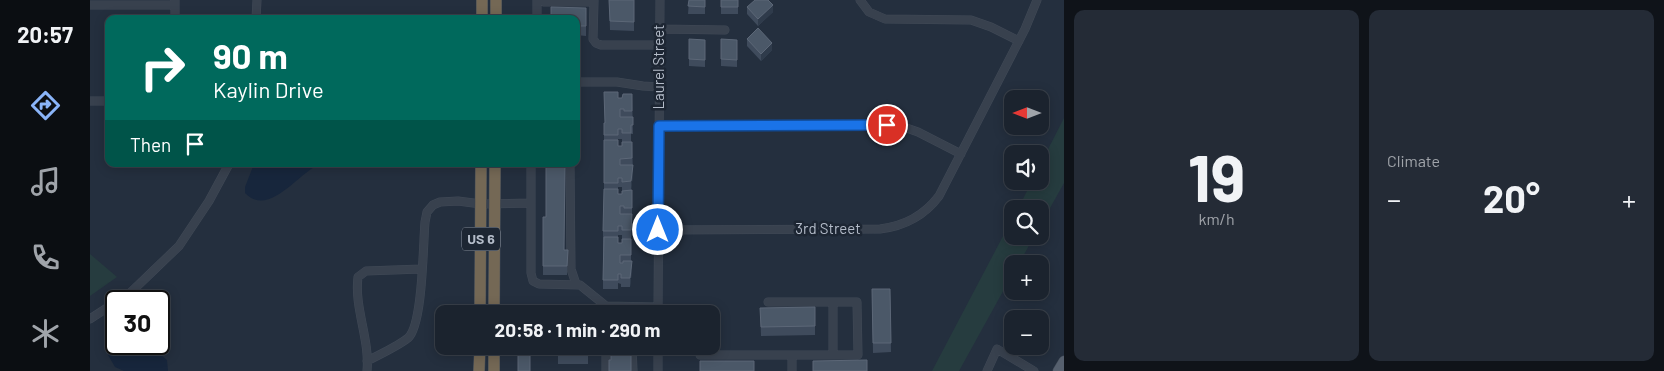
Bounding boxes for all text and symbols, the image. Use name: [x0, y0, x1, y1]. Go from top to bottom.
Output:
text: 20:57: [17, 21, 73, 47]
street label: Laurel Street: [649, 24, 667, 110]
text: 90 m: [213, 34, 288, 76]
icon: right: [130, 35, 195, 100]
text: Kaylin Drive: [213, 76, 324, 102]
icon: directions: [28, 88, 63, 123]
north arrow: [1004, 90, 1049, 135]
map controls: [1004, 90, 1049, 355]
pin: [866, 104, 908, 146]
icon: arrive: [873, 111, 901, 139]
icon: arrive: [181, 130, 209, 158]
text: Then: [130, 133, 171, 156]
text: 19: [1188, 137, 1245, 215]
button: sound: [1004, 145, 1049, 190]
text: Climate: [1387, 151, 1440, 170]
icon: music: [28, 164, 63, 199]
text: 20°: [1483, 175, 1540, 221]
text: −: [1387, 182, 1401, 216]
text: +: [1622, 182, 1636, 216]
button: search: [1004, 200, 1049, 245]
position arrow: [631, 203, 683, 255]
text: km/h: [1198, 209, 1235, 228]
street label: 3rd Street: [795, 219, 861, 237]
road number: US 6: [462, 228, 500, 250]
icon: phone: [28, 240, 63, 275]
button: +: [1004, 255, 1049, 300]
speed limit sign: 30: [105, 290, 170, 355]
button: −: [1004, 310, 1049, 355]
icon: climate: [28, 316, 63, 351]
text: 20:58 · 1 min · 290 m: [495, 318, 660, 341]

